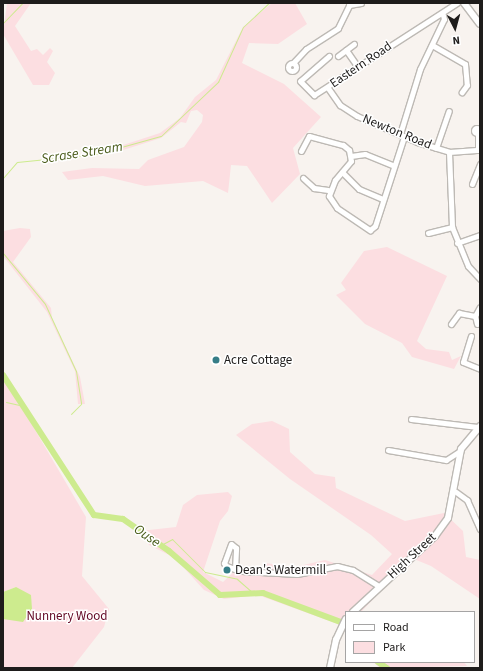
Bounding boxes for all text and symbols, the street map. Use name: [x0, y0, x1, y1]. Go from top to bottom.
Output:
north arrow: [435, 8, 475, 48]
text: N: [452, 33, 461, 48]
street label: Eastern Road: [327, 39, 395, 91]
street label: Newton Road: [360, 111, 434, 153]
water label: Scrase Stream: [40, 138, 124, 168]
place label: Acre Cottage: [224, 352, 292, 368]
marker: Acre Cottage: [211, 355, 221, 365]
water label: Ouse: [131, 521, 163, 551]
street label: High Street: [385, 530, 439, 582]
place label: Dean's Watermill: [235, 562, 326, 578]
marker: Dean's Watermill: [222, 565, 232, 575]
park label: Nunnery Wood: [26, 608, 108, 624]
legend: [345, 611, 475, 663]
text: Road: [383, 619, 409, 636]
text: Park: [383, 639, 405, 656]

